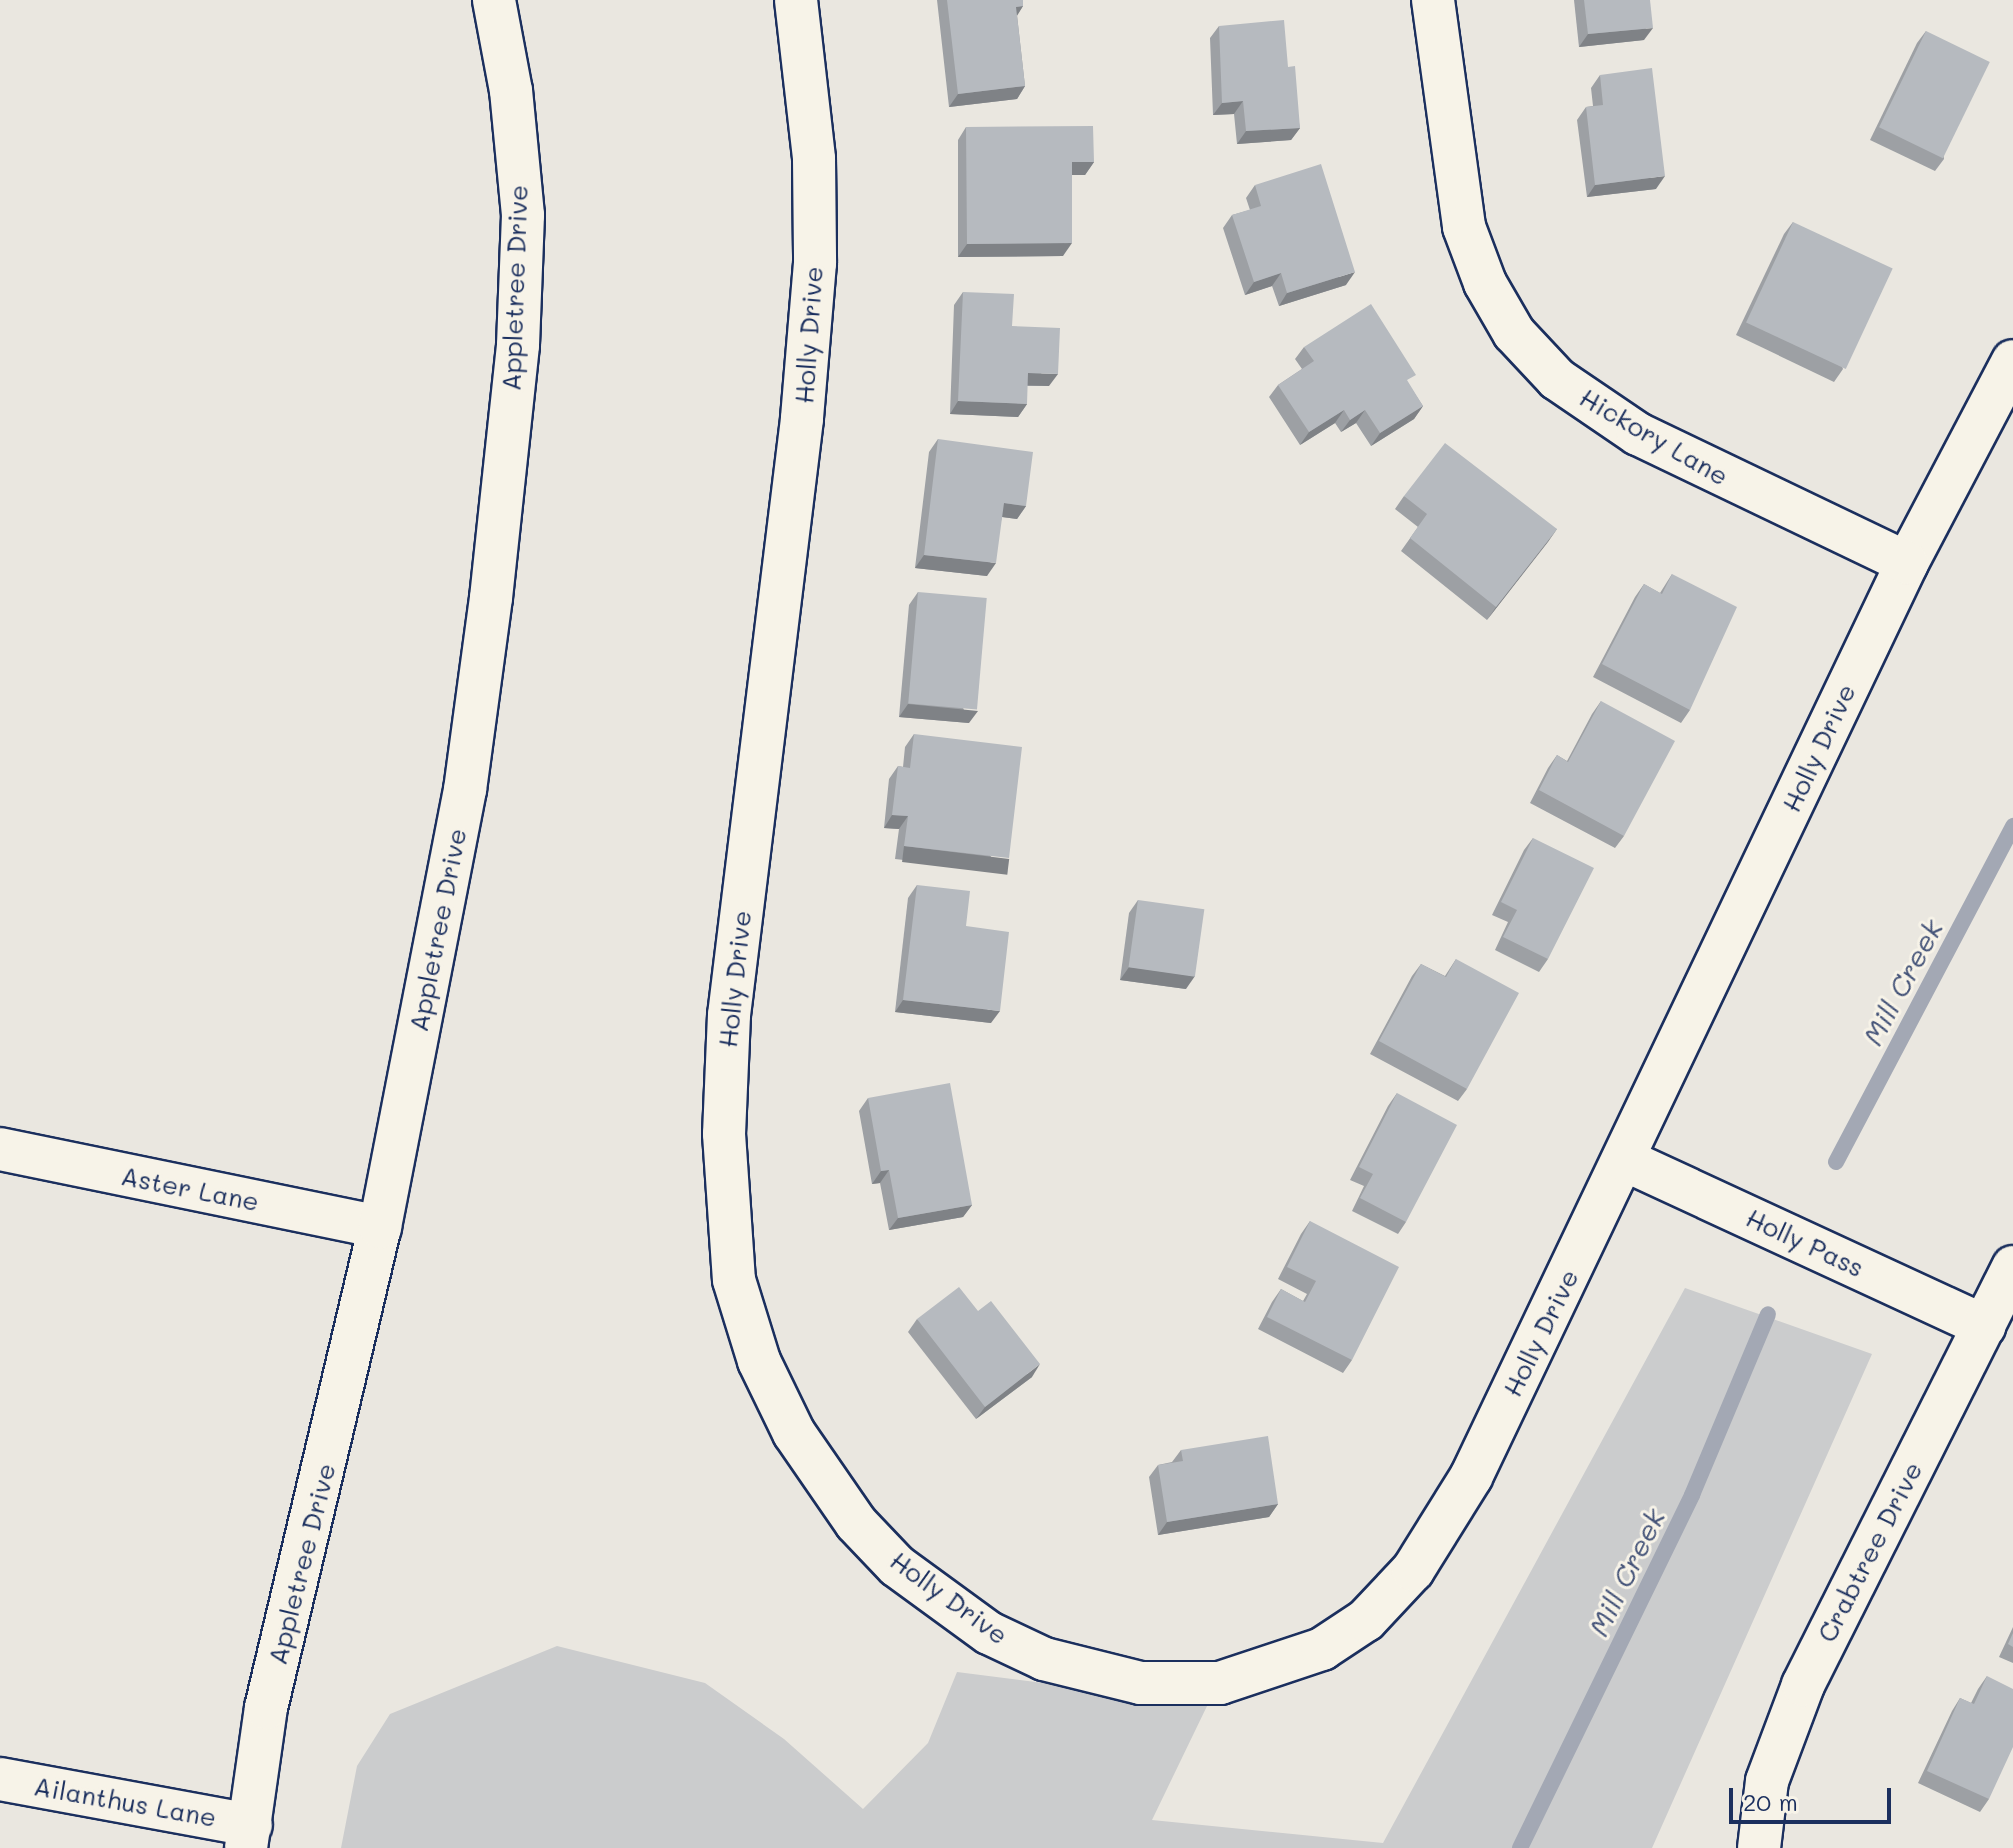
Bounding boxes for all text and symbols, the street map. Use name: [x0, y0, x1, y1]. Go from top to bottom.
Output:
street label: Appletree Drive: [496, 184, 534, 392]
street label: Holly Drive: [789, 265, 829, 405]
street label: Hickory Lane: [1574, 382, 1734, 492]
street label: Holly Drive: [1776, 679, 1862, 817]
street label: Appletree Drive: [403, 826, 473, 1034]
street label: Holly Drive: [712, 909, 758, 1049]
water label: Mill Creek: [1855, 913, 1949, 1051]
street label: Aster Lane: [118, 1160, 262, 1218]
street label: Holly Pass: [1741, 1202, 1869, 1284]
street label: Holly Drive: [1497, 1264, 1585, 1402]
street label: Crabtree Drive: [1811, 1457, 1929, 1647]
street label: Appletree Drive: [262, 1460, 342, 1668]
water label: Mill Creek: [1581, 1503, 1671, 1641]
street label: Holly Drive: [884, 1545, 1014, 1651]
street label: Ailanthus Lane: [31, 1771, 219, 1833]
scale bar: [1733, 1772, 1895, 1822]
text: 20 m: [1743, 1786, 1798, 1817]

